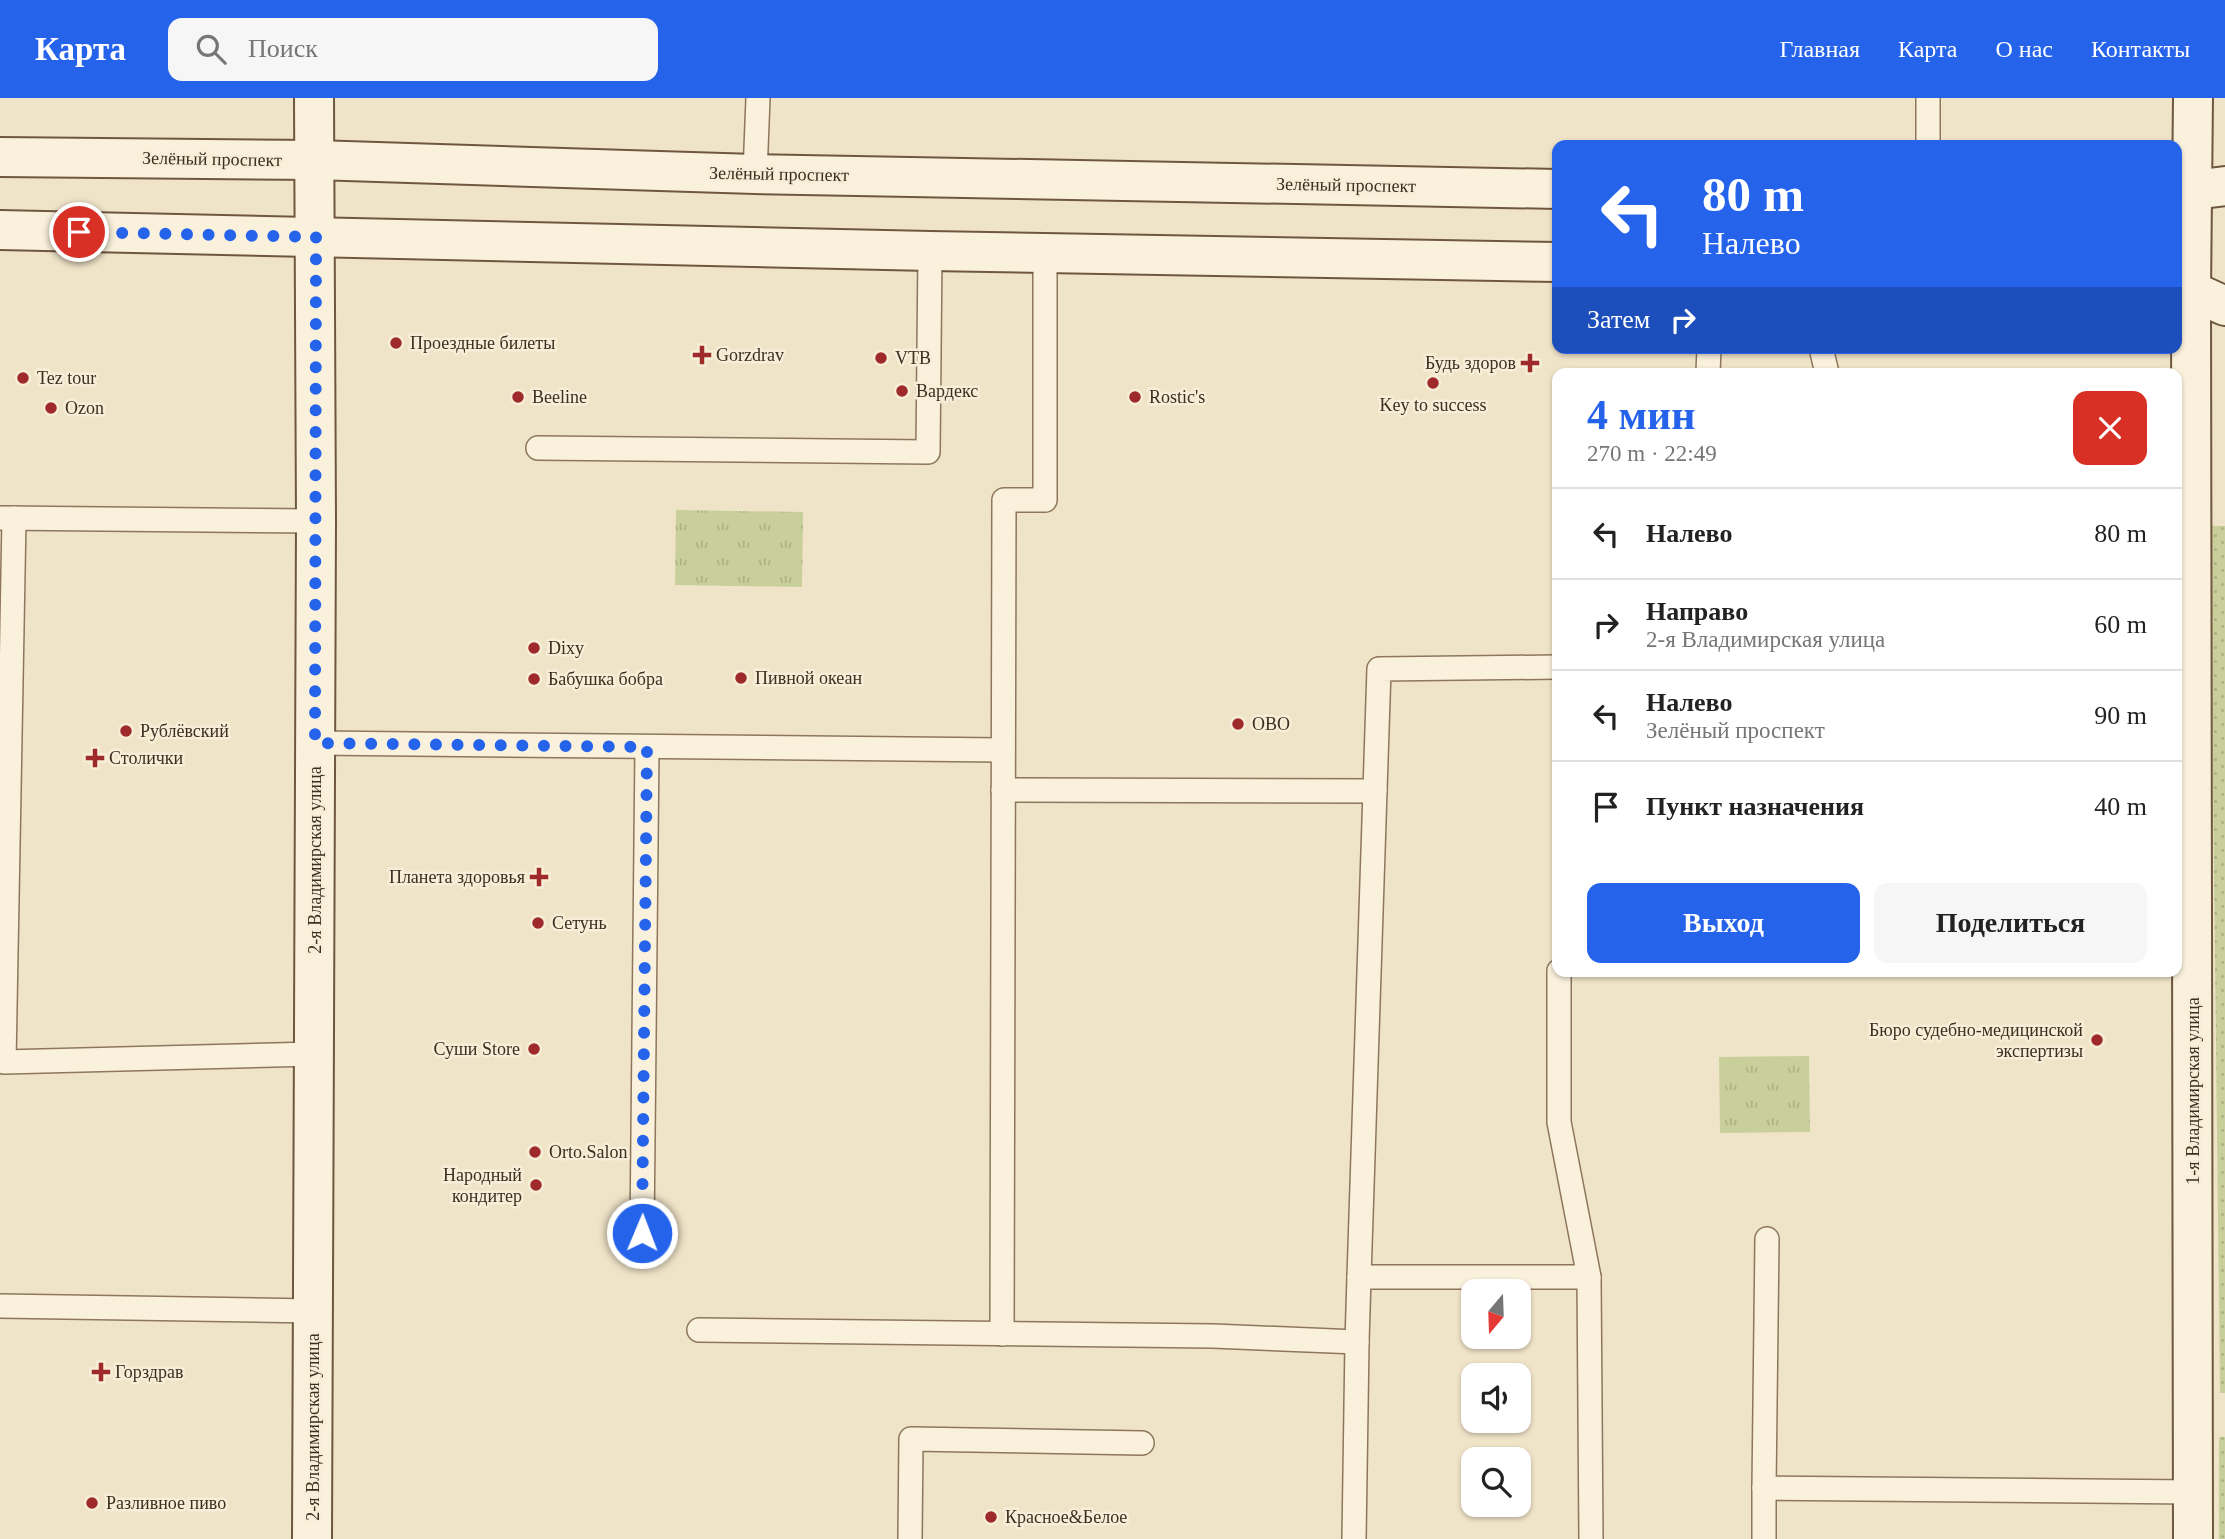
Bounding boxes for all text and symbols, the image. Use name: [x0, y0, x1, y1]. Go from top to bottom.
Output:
search box: [168, 18, 658, 81]
icon: search: [192, 30, 230, 68]
text: Карта: [35, 31, 126, 67]
text: Поиск: [248, 34, 318, 63]
text: Главная: [1779, 36, 1860, 62]
text: Карта: [1898, 36, 1957, 62]
text: О нас: [1995, 36, 2053, 62]
text: Контакты: [2091, 36, 2190, 62]
street label: Зелёный проспект: [142, 148, 282, 170]
street label: Зелёный проспект: [709, 163, 849, 185]
text: 80 m: [1702, 167, 1804, 222]
icon: left: [1587, 168, 1678, 259]
street label: Зелёный проспект: [1276, 174, 1416, 196]
pin: [49, 202, 109, 262]
icon: arrive: [60, 213, 98, 251]
text: Налево: [1702, 225, 1801, 261]
icon: right: [1664, 301, 1702, 339]
text: Затем: [1587, 305, 1650, 334]
place label: Проездные билеты: [410, 333, 555, 353]
marker: Проездные билеты: [388, 335, 404, 351]
place label: Gorzdrav: [716, 345, 784, 365]
marker: Gorzdrav: [694, 347, 710, 363]
place label: VTB: [895, 348, 931, 368]
marker: VTB: [873, 350, 889, 366]
place label: Будь здоров: [1425, 353, 1516, 373]
marker: Будь здоров: [1522, 355, 1538, 371]
place label: Tez tour: [37, 368, 96, 388]
marker: Tez tour: [15, 370, 31, 386]
marker: Key to success: [1425, 375, 1441, 391]
place label: Вардекс: [916, 381, 978, 401]
marker: Вардекс: [894, 383, 910, 399]
place label: Beeline: [532, 387, 587, 407]
place label: Rostic's: [1149, 387, 1205, 407]
marker: Beeline: [510, 389, 526, 405]
marker: Rostic's: [1127, 389, 1143, 405]
button: close: [2073, 391, 2147, 465]
text: 4 мин: [1587, 392, 1696, 438]
place label: Key to success: [1380, 395, 1486, 415]
place label: Ozon: [65, 398, 104, 418]
marker: Ozon: [43, 400, 59, 416]
text: 270 m · 22:49: [1587, 441, 1717, 466]
icon: left: [1587, 515, 1625, 553]
text: Налево: [1646, 519, 1732, 548]
text: 80 m: [2094, 519, 2147, 548]
text: Направо: [1646, 597, 1748, 626]
icon: right: [1587, 606, 1625, 644]
text: 60 m: [2094, 610, 2147, 639]
text: 2-я Владимирская улица: [1646, 627, 1885, 652]
place label: Dixy: [548, 638, 584, 658]
marker: Dixy: [526, 640, 542, 656]
place label: Пивной океан: [755, 668, 862, 688]
place label: Бабушка бобра: [548, 669, 663, 689]
marker: Пивной океан: [733, 670, 749, 686]
marker: Бабушка бобра: [526, 671, 542, 687]
text: Налево: [1646, 688, 1732, 717]
icon: left: [1587, 697, 1625, 735]
text: 90 m: [2094, 701, 2147, 730]
place label: ОВО: [1252, 714, 1290, 734]
marker: ОВО: [1230, 716, 1246, 732]
text: Зелёный проспект: [1646, 718, 1825, 743]
place label: Рублёвский: [140, 721, 229, 741]
marker: Рублёвский: [118, 723, 134, 739]
place label: Столички: [109, 748, 184, 768]
marker: Столички: [87, 750, 103, 766]
street label: 2-я Владимирская улица: [305, 766, 325, 954]
icon: arrive: [1587, 788, 1625, 826]
text: Пункт назначения: [1646, 792, 1864, 821]
text: 40 m: [2094, 792, 2147, 821]
place label: Планета здоровья: [389, 867, 525, 887]
marker: Планета здоровья: [531, 869, 547, 885]
button: Выход: [1587, 883, 1860, 963]
button: Поделиться: [1874, 883, 2147, 963]
place label: Сетунь: [552, 913, 607, 933]
marker: Сетунь: [530, 915, 546, 931]
street label: 1-я Владимирская улица: [2183, 997, 2203, 1185]
place label: Бюро судебно-медицинской экспертизы: [1869, 1020, 2083, 1061]
marker: Бюро судебно-медицинской экспертизы: [2089, 1032, 2105, 1048]
place label: Суши Store: [433, 1039, 520, 1059]
marker: Суши Store: [526, 1041, 542, 1057]
place label: Orto.Salon: [549, 1142, 628, 1162]
marker: Orto.Salon: [527, 1144, 543, 1160]
place label: Народный кондитер: [443, 1165, 522, 1206]
marker: Народный кондитер: [528, 1177, 544, 1193]
position arrow: [605, 1196, 679, 1270]
north arrow: [1461, 1279, 1531, 1349]
map controls: [1461, 1279, 1531, 1517]
street label: 2-я Владимирская улица: [303, 1333, 323, 1521]
place label: Горздрав: [115, 1362, 183, 1382]
button: sound: [1461, 1363, 1531, 1433]
marker: Горздрав: [93, 1364, 109, 1380]
button: search: [1461, 1447, 1531, 1517]
place label: Разливное пиво: [106, 1493, 226, 1513]
marker: Разливное пиво: [84, 1495, 100, 1511]
place label: Красное&Белое: [1005, 1507, 1127, 1527]
marker: Красное&Белое: [983, 1509, 999, 1525]

